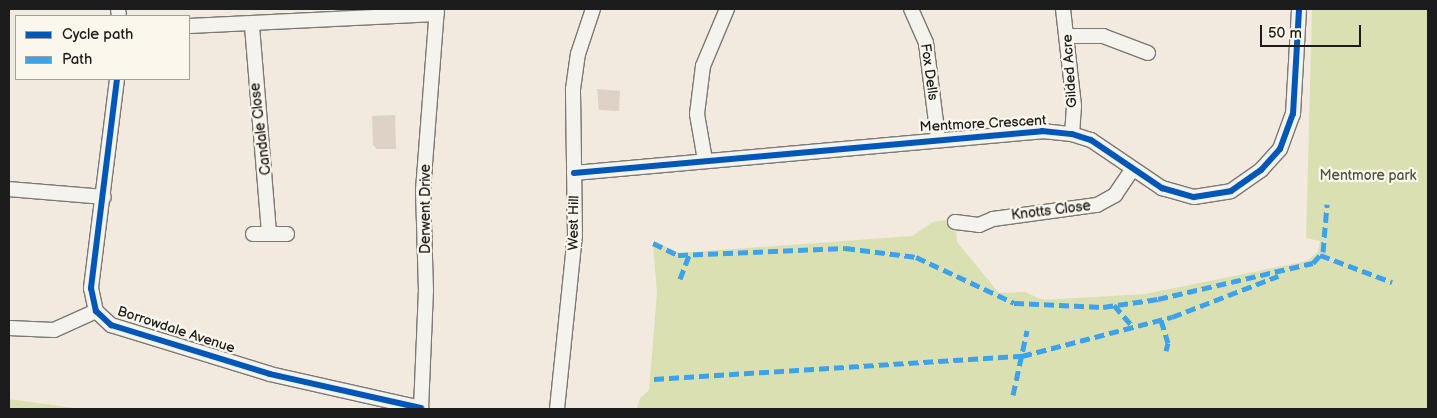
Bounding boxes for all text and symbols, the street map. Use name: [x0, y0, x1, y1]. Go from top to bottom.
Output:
legend: [15, 15, 190, 80]
scale bar: [1262, 15, 1363, 47]
text: 50 m: [1268, 24, 1302, 43]
text: Cycle path: [62, 25, 133, 44]
street label: Gilded Acre: [1059, 34, 1081, 108]
street label: Fox Dells: [917, 42, 941, 102]
text: Path: [62, 50, 92, 69]
street label: Candale Close: [247, 82, 275, 176]
street label: Mentmore Crescent: [919, 112, 1047, 136]
street label: Derwent Drive: [418, 164, 434, 254]
park label: Mentmore park: [1320, 168, 1416, 184]
street label: West Hill: [565, 195, 583, 251]
street label: Knotts Close: [1010, 198, 1092, 224]
street label: Borrowdale Avenue: [115, 303, 237, 357]

